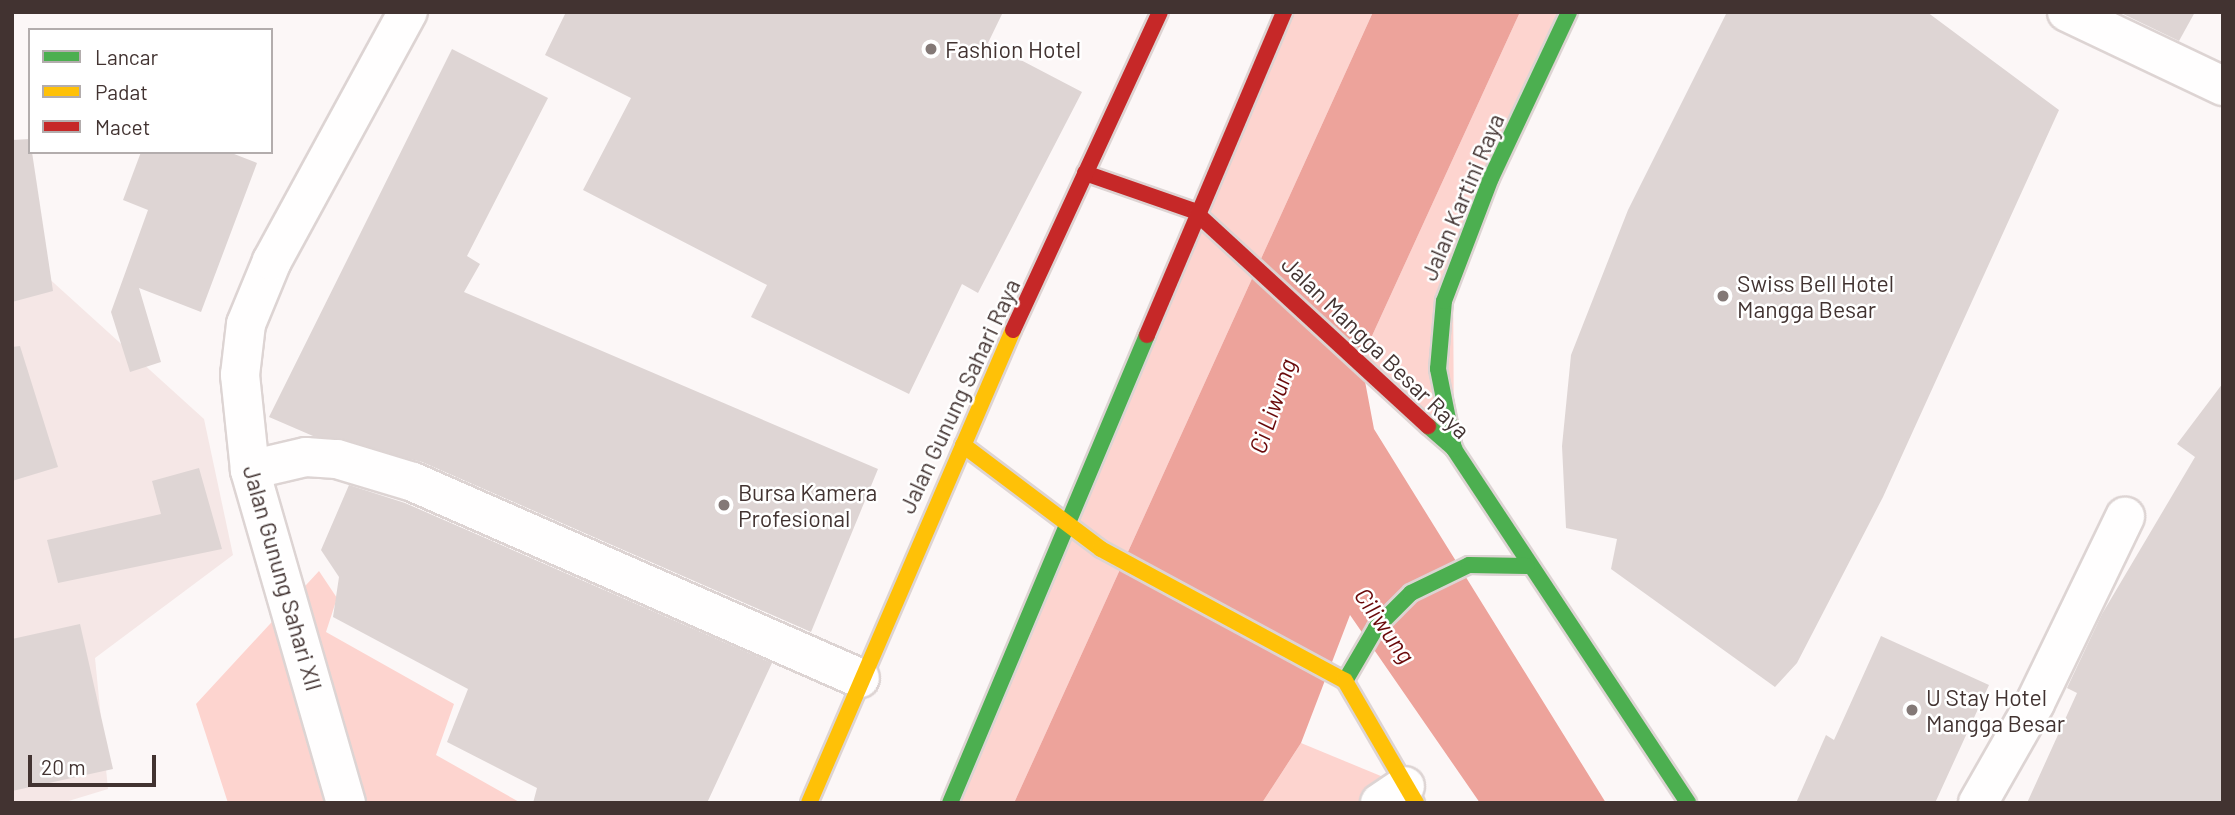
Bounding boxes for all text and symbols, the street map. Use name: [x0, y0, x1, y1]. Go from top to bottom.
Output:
legend: [28, 28, 273, 154]
place label: Fashion Hotel: [945, 35, 1081, 63]
marker: Fashion Hotel: [923, 41, 939, 57]
text: Lancar: [95, 44, 158, 69]
text: Padat: [95, 79, 148, 104]
street label: Jalan Kartini Raya: [1414, 109, 1510, 285]
text: Macet: [95, 114, 150, 139]
street label: Jalan Mangga Besar Raya: [1276, 250, 1476, 444]
place label: Swiss Bell Hotel Mangga Besar: [1737, 269, 1894, 323]
street label: Jalan Gunung Sahari Raya: [893, 274, 1025, 518]
marker: Swiss Bell Hotel Mangga Besar: [1715, 288, 1731, 304]
water label: Ci Liwung: [1242, 355, 1302, 457]
street label: Jalan Gunung Sahari XII: [238, 462, 328, 694]
place label: Bursa Kamera Profesional: [738, 478, 877, 532]
marker: Bursa Kamera Profesional: [716, 497, 732, 513]
water label: Ciliwung: [1349, 582, 1421, 668]
place label: U Stay Hotel Mangga Besar: [1926, 683, 2065, 737]
marker: U Stay Hotel Mangga Besar: [1904, 702, 1920, 718]
scale bar: [32, 742, 159, 786]
text: 20 m: [41, 754, 86, 779]

